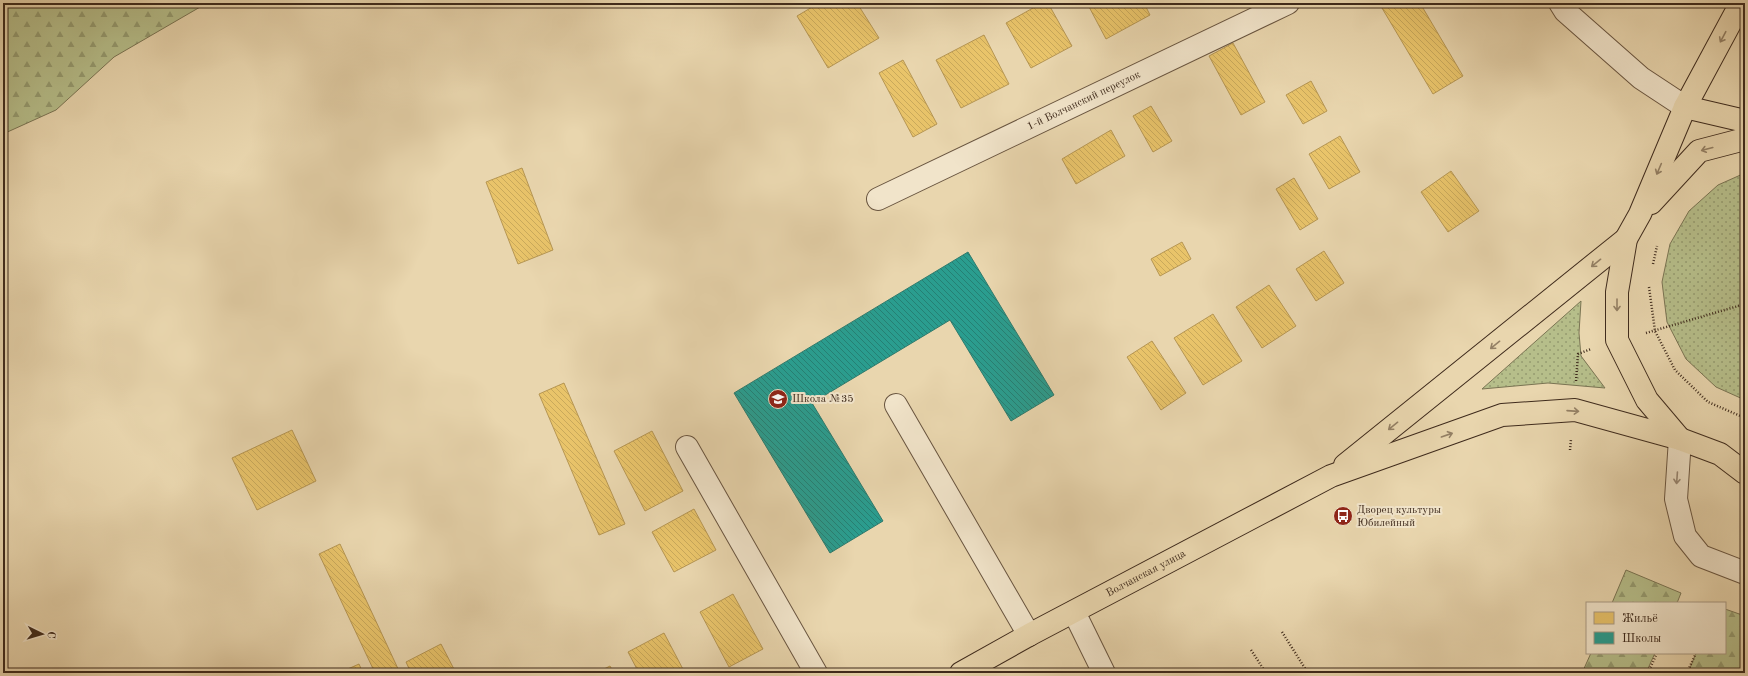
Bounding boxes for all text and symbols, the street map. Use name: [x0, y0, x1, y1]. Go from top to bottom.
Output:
one-way arrow: [1719, 31, 1726, 43]
street label: 1-й Волчанский переулок: [1025, 69, 1142, 132]
one-way arrow: [1701, 146, 1714, 153]
one-way arrow: [1655, 162, 1663, 174]
one-way arrow: [1591, 259, 1602, 268]
one-way arrow: [1613, 298, 1621, 311]
one-way arrow: [1489, 340, 1500, 349]
school or university icon: Школа №35: [767, 388, 789, 410]
place label: Школа №35: [792, 394, 854, 405]
one-way arrow: [1566, 407, 1579, 414]
one-way arrow: [1388, 422, 1399, 430]
one-way arrow: [1441, 430, 1453, 438]
one-way arrow: [1674, 471, 1681, 484]
bus stop icon: Дворец культуры Юбилейный: [1332, 505, 1354, 527]
place label: Дворец культуры Юбилейный: [1357, 505, 1441, 529]
street label: Волчанская улица: [1104, 548, 1188, 599]
legend: [1586, 602, 1726, 654]
text: Жильё: [1622, 613, 1658, 625]
north arrow: [22, 614, 62, 654]
text: С: [45, 631, 56, 639]
text: Школы: [1622, 633, 1661, 645]

